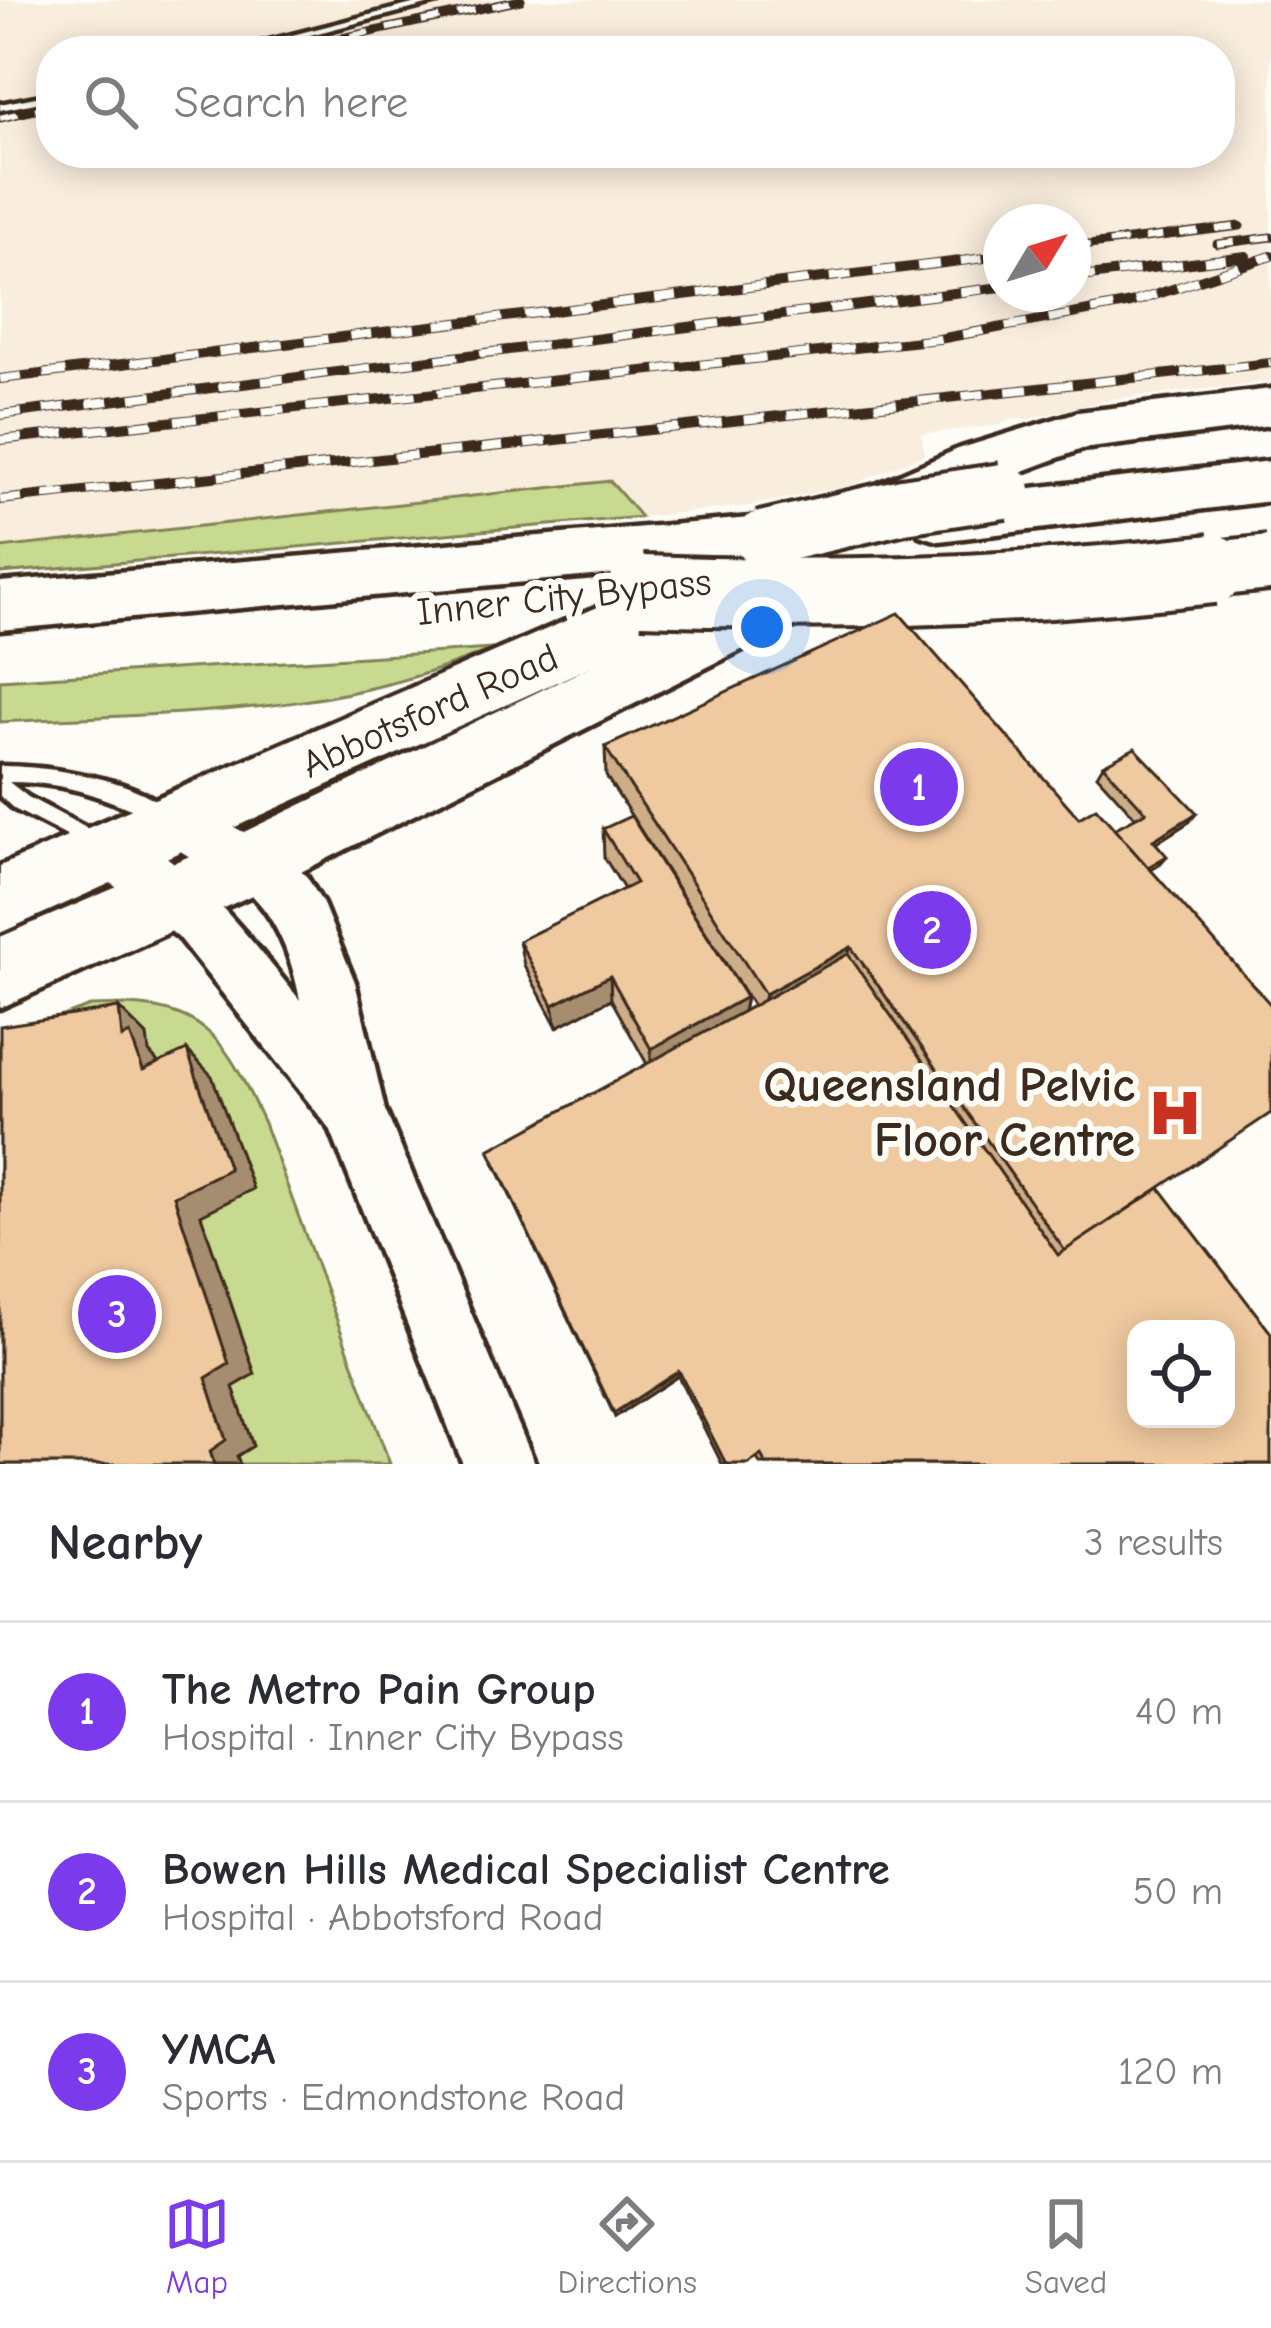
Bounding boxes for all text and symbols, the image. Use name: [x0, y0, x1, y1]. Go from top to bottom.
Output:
search box: [36, 36, 1235, 168]
icon: search: [78, 69, 144, 135]
text: Search here: [174, 76, 408, 128]
north arrow: [983, 204, 1091, 312]
street label: Inner City Bypass: [415, 559, 713, 635]
your location: [732, 597, 792, 657]
street label: Abbotsford Road: [295, 634, 565, 788]
pin: 1: [880, 742, 958, 832]
pin: 2: [893, 885, 971, 975]
place label: Queensland Pelvic Floor Centre: [763, 1058, 1135, 1168]
hospital icon: Queensland Pelvic Floor Centre: [1146, 1084, 1204, 1142]
pin: 3: [78, 1269, 156, 1359]
map controls: [1127, 1320, 1235, 1428]
button: locate: [1127, 1320, 1235, 1428]
text: Nearby: [48, 1513, 202, 1572]
text: 3 results: [1084, 1520, 1223, 1565]
text: The Metro Pain Group: [162, 1663, 596, 1715]
text: 1: [79, 1689, 95, 1734]
text: 40 m: [1135, 1689, 1223, 1734]
text: Hospital · Inner City Bypass: [162, 1715, 624, 1760]
text: Bowen Hills Medical Specialist Centre: [162, 1843, 890, 1895]
text: 2: [77, 1869, 97, 1914]
text: 50 m: [1133, 1869, 1223, 1914]
text: Hospital · Abbotsford Road: [162, 1895, 603, 1940]
text: YMCA: [162, 2023, 275, 2075]
text: 3: [77, 2049, 97, 2094]
text: 120 m: [1118, 2049, 1223, 2094]
text: Sports · Edmondstone Road: [162, 2075, 625, 2120]
tab: Map: [164, 2191, 230, 2301]
tab: Directions: [558, 2191, 697, 2301]
tab: Saved: [1025, 2191, 1107, 2301]

